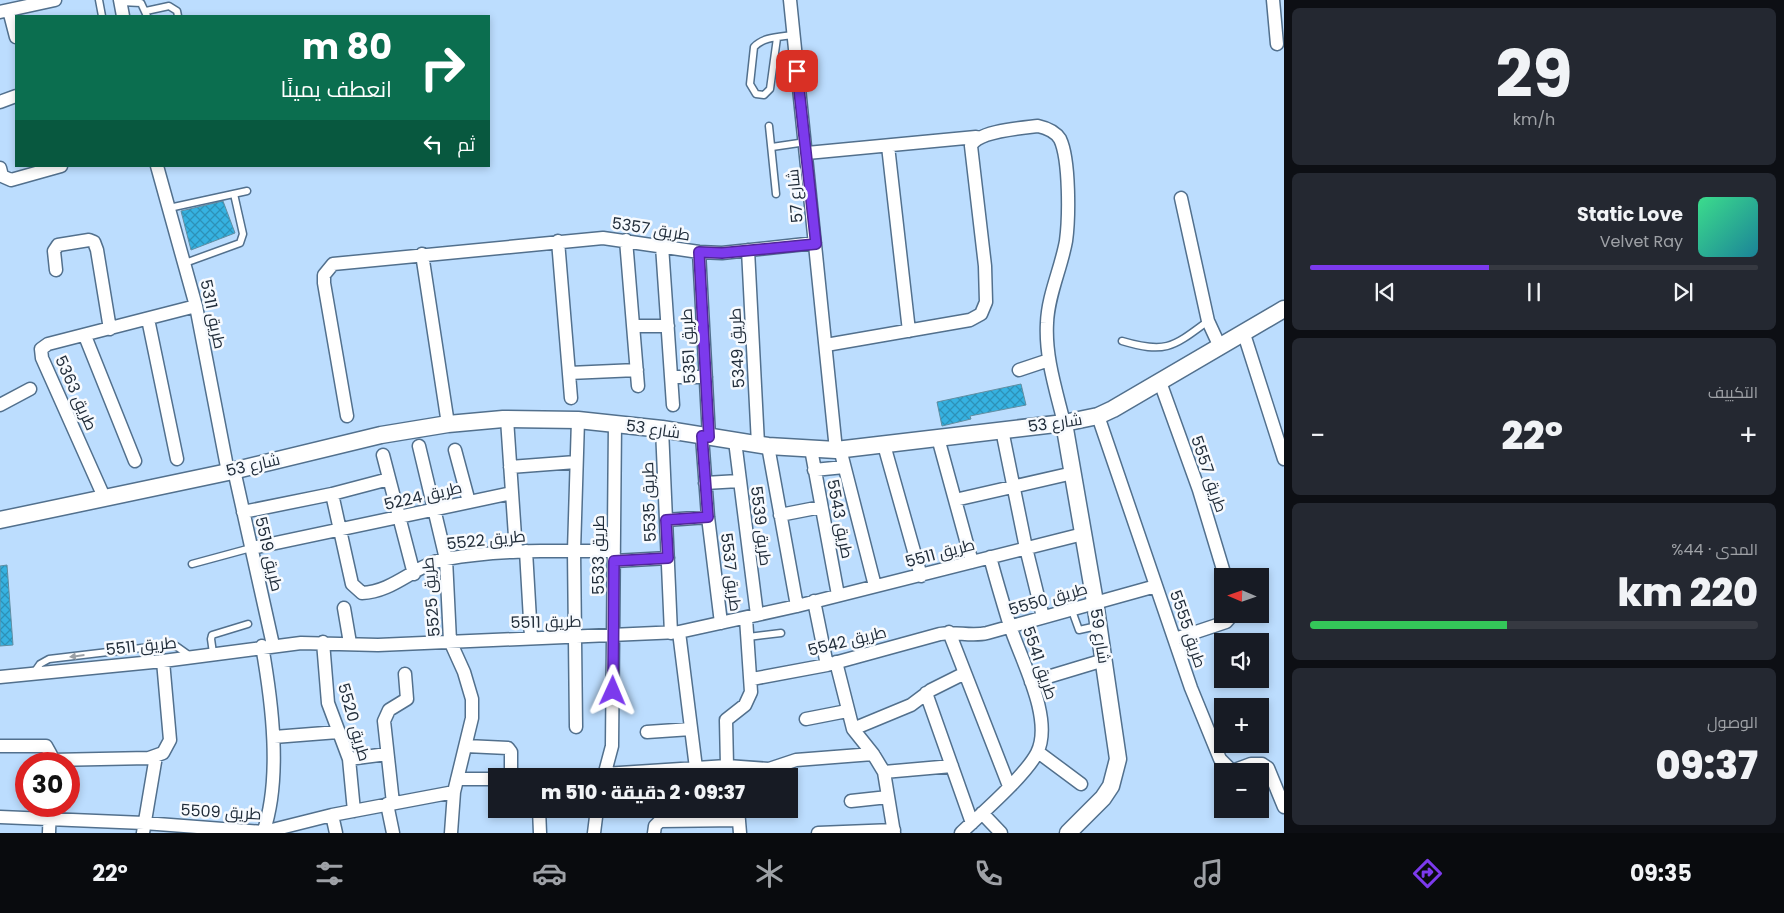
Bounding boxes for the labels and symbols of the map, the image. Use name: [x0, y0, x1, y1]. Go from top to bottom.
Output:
pin: [776, 50, 818, 92]
street label: شارع 57: [781, 168, 809, 224]
street label: طريق 5357: [610, 211, 692, 247]
street label: طريق 5311: [194, 277, 232, 351]
street label: طريق 5349: [723, 307, 751, 389]
street label: طريق 5351: [675, 308, 701, 384]
street label: طريق 5363: [49, 352, 103, 434]
street label: شارع 53: [1026, 408, 1084, 438]
street label: شارع 53: [624, 414, 682, 444]
street label: طريق 5557: [1185, 433, 1233, 515]
street label: شارع 53: [224, 448, 282, 482]
street label: طريق 5535: [636, 461, 662, 543]
street label: طريق 5224: [382, 476, 464, 516]
street label: طريق 5543: [821, 477, 859, 561]
street label: طريق 5539: [745, 485, 777, 567]
street label: طريق 5519: [249, 514, 289, 594]
street label: طريق 5533: [587, 515, 610, 595]
street label: طريق 5522: [445, 524, 527, 556]
street label: طريق 5537: [715, 531, 747, 613]
street label: طريق 5511: [903, 533, 977, 573]
street label: طريق 5525: [416, 556, 446, 638]
north arrow: [1214, 568, 1269, 622]
street label: طريق 5550: [1006, 577, 1090, 621]
street label: طريق 5555: [1164, 587, 1212, 671]
street label: شارع 59: [1084, 607, 1116, 665]
street label: طريق 5511: [510, 610, 582, 634]
street label: طريق 5542: [805, 620, 889, 662]
street label: طريق 5541: [1017, 623, 1063, 703]
street label: طريق 5511: [104, 631, 178, 661]
one-way arrow: [68, 652, 84, 660]
position arrow: [586, 664, 638, 716]
street label: طريق 5520: [332, 680, 376, 764]
speed limit sign: 30: [15, 752, 80, 817]
street label: طريق 5509: [180, 798, 262, 826]

